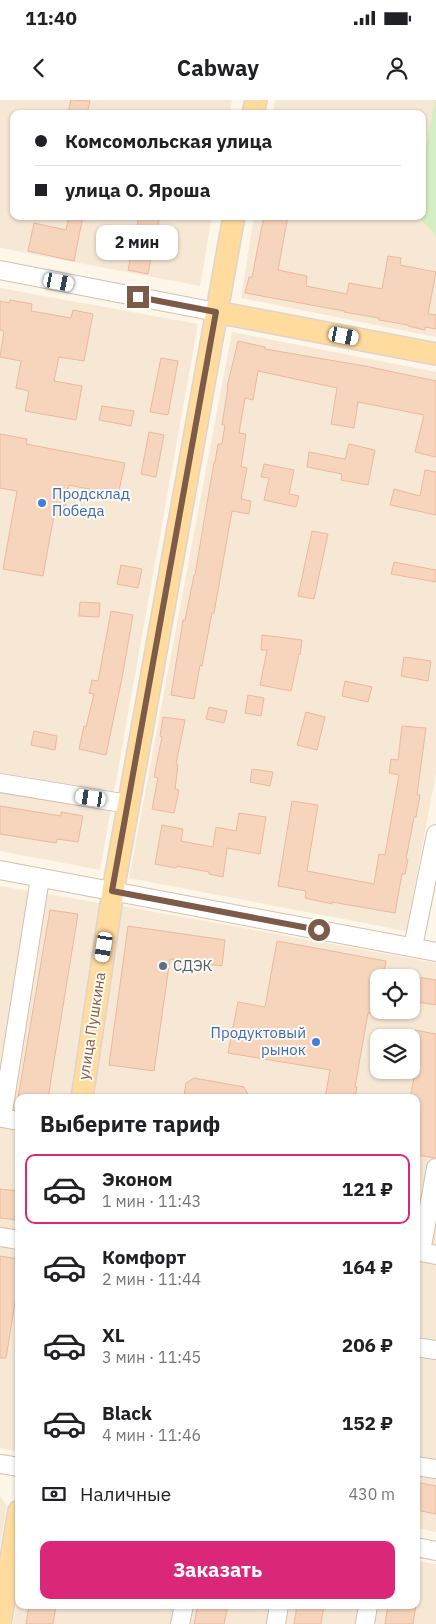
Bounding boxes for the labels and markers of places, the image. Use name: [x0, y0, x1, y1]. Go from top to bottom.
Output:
place label: Продсклад Победа: [52, 484, 130, 520]
marker: Продсклад Победа: [36, 497, 48, 509]
place label: СДЭК: [173, 956, 213, 975]
marker: СДЭК: [157, 960, 169, 972]
place label: Продуктовый рынок: [211, 1023, 306, 1059]
marker: Продуктовый рынок: [310, 1036, 322, 1048]

